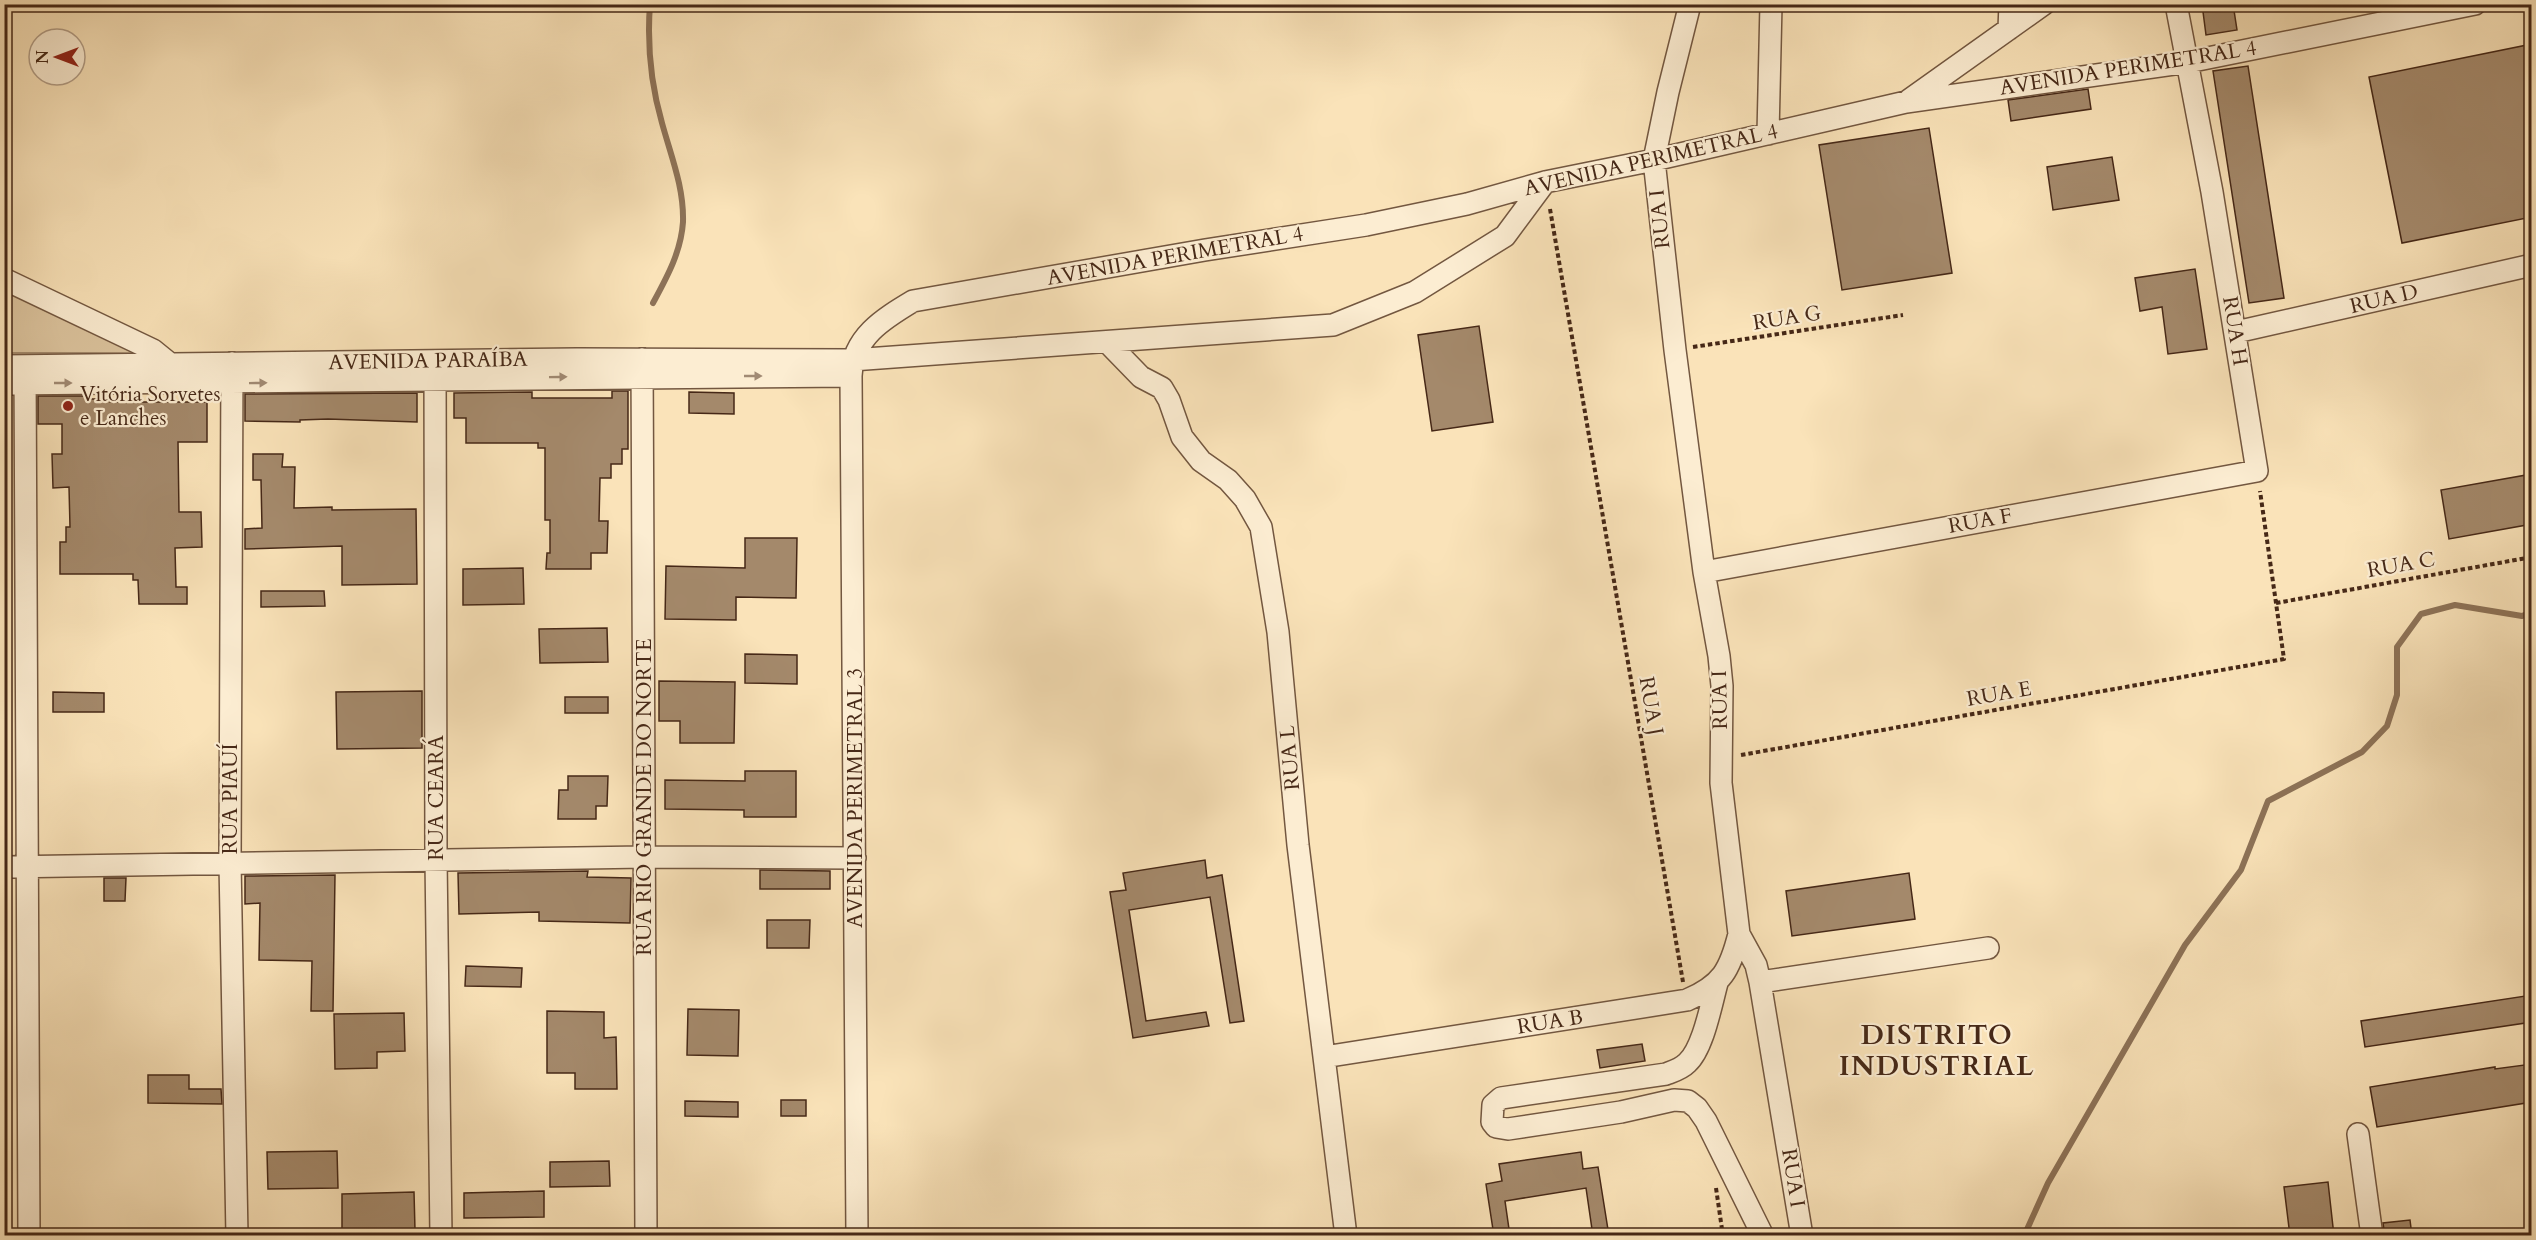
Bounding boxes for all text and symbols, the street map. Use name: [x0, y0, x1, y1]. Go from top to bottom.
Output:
north arrow: [27, 27, 87, 87]
street label: AVENIDA PERIMETRAL 4: [1997, 33, 2259, 103]
text: N: [32, 50, 54, 64]
street label: AVENIDA PERIMETRAL 4: [1521, 117, 1781, 203]
street label: RUA I: [1642, 188, 1678, 250]
street label: AVENIDA PERIMETRAL 4: [1045, 219, 1306, 293]
street label: RUA D: [2347, 277, 2421, 321]
street label: RUA H: [2215, 294, 2255, 368]
street label: RUA G: [1751, 298, 1824, 338]
street label: AVENIDA PARAÍBA: [328, 345, 528, 377]
one-way arrow: [743, 371, 762, 381]
one-way arrow: [548, 372, 567, 382]
one-way arrow: [53, 378, 72, 388]
one-way arrow: [248, 378, 267, 387]
place label: Vitória Sorvetes e Lanches: [80, 380, 221, 433]
marker: Vitória Sorvetes e Lanches: [61, 399, 75, 413]
street label: RUA F: [1946, 501, 2014, 541]
street label: RUA C: [2365, 545, 2437, 585]
street label: RUA RIO GRANDE DO NORTE: [630, 638, 659, 956]
street label: AVENIDA PERIMETRAL 3: [841, 668, 870, 928]
street label: RUA I: [1705, 670, 1735, 730]
street label: RUA J: [1632, 674, 1670, 738]
street label: RUA E: [1964, 674, 2034, 714]
street label: RUA L: [1273, 724, 1307, 792]
street label: RUA CEARÁ: [422, 735, 451, 861]
street label: RUA PIAUÍ: [216, 743, 245, 855]
street label: RUA B: [1515, 1002, 1585, 1042]
district label: DISTRITO INDUSTRIAL: [1839, 1017, 2035, 1085]
street label: RUA I: [1774, 1146, 1812, 1210]

